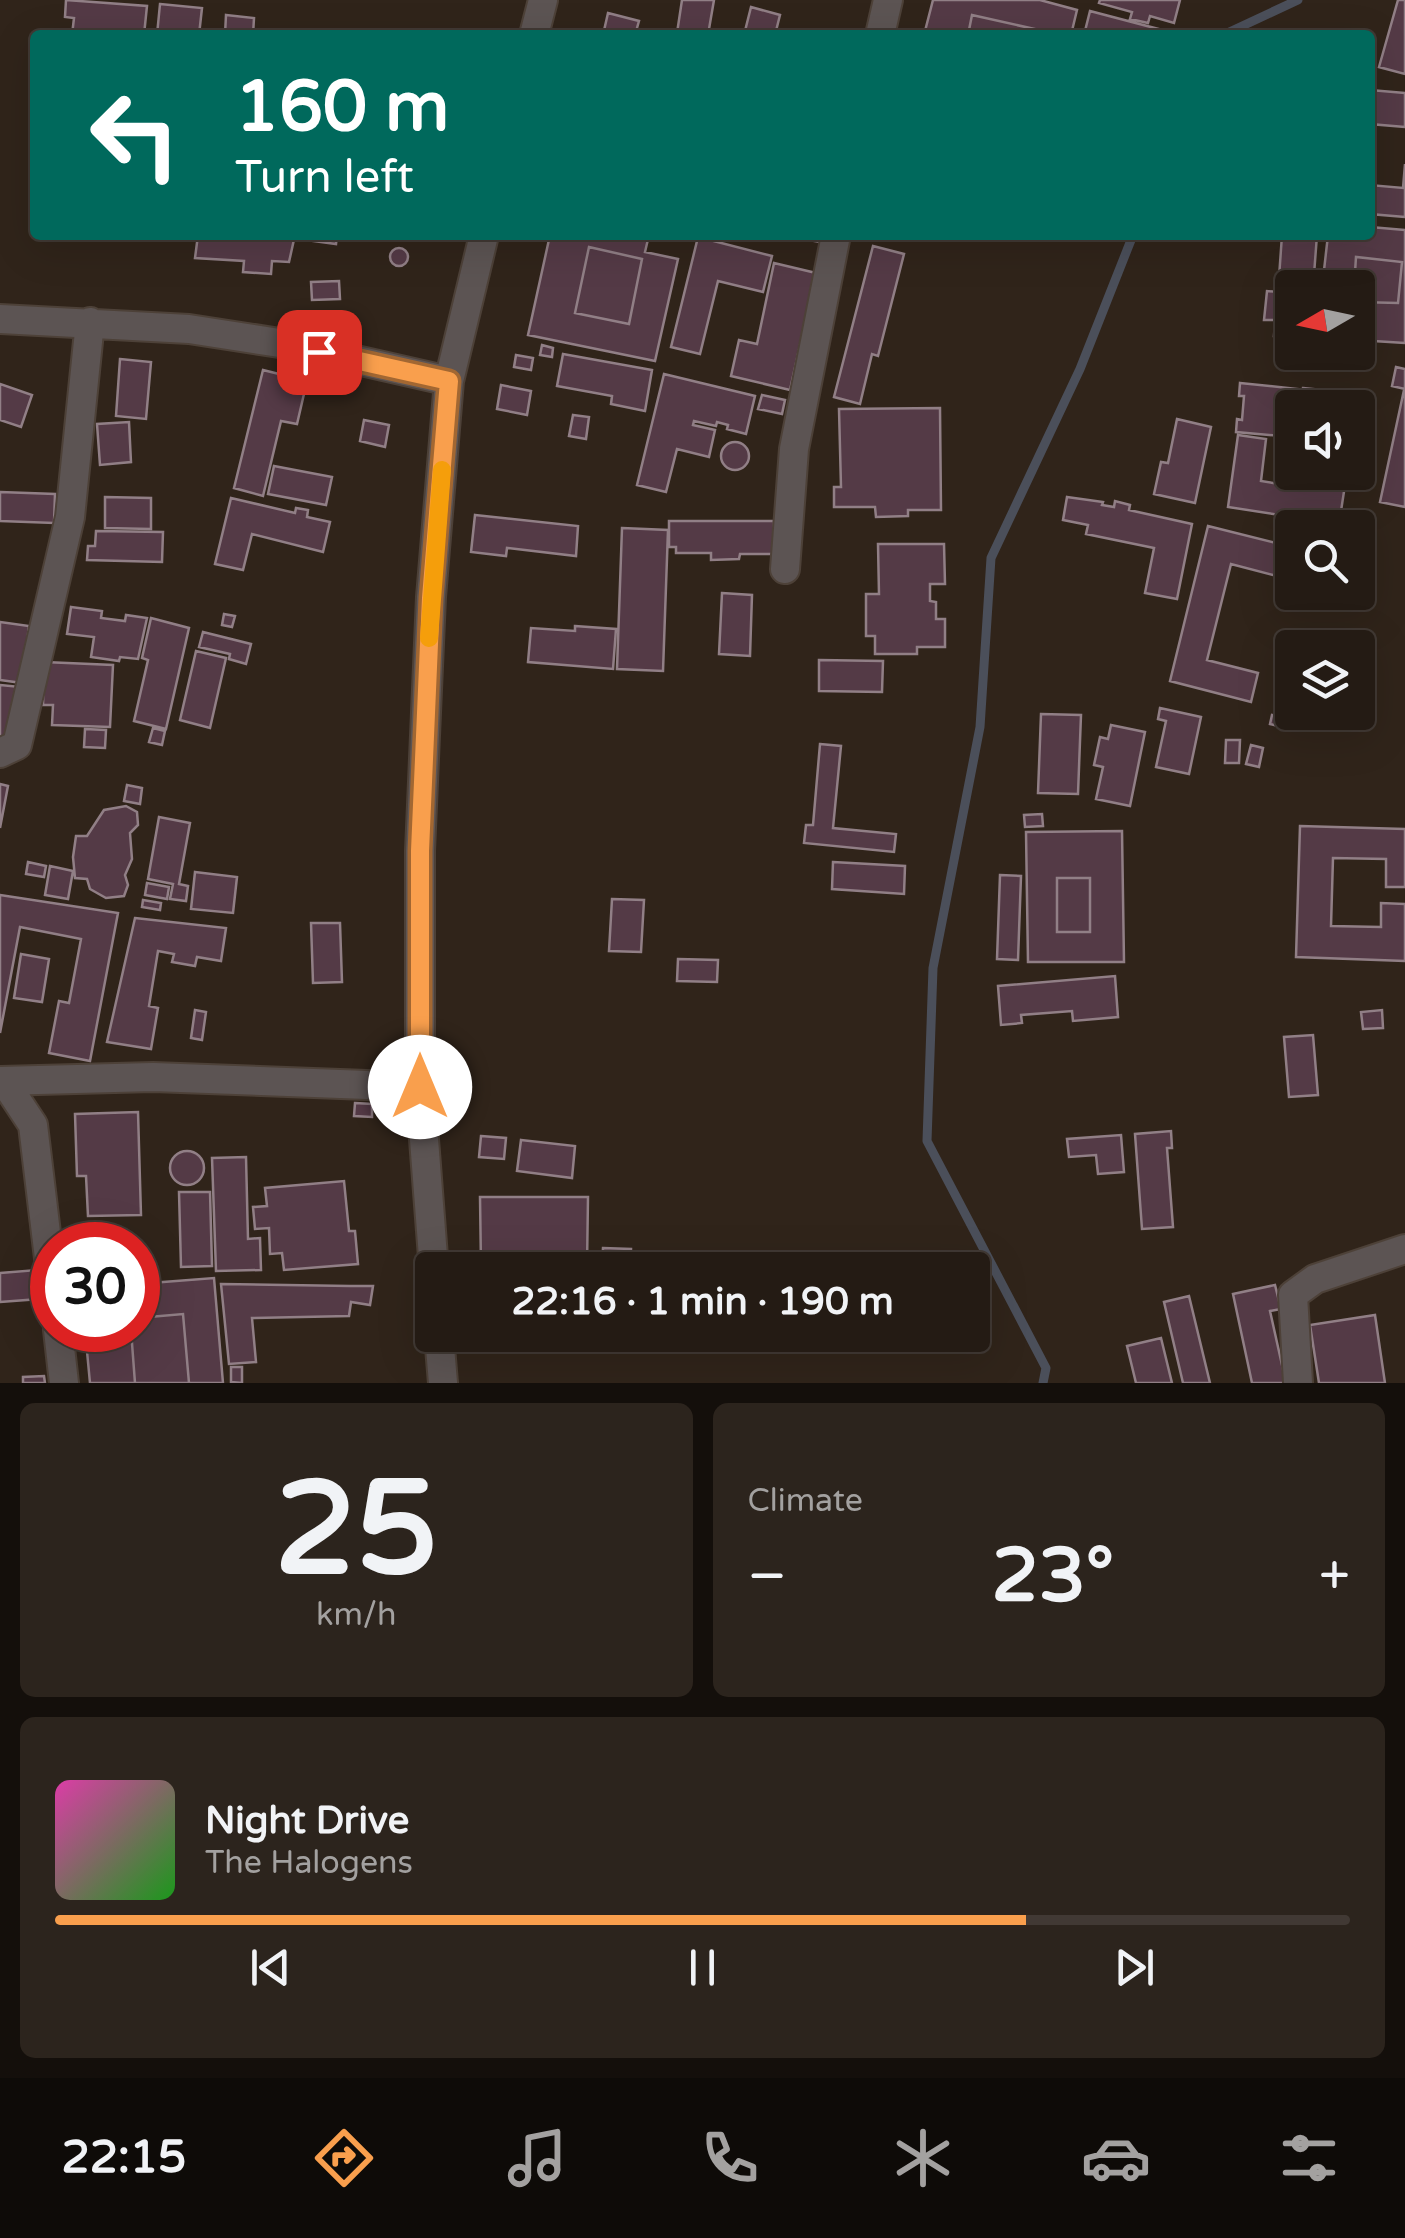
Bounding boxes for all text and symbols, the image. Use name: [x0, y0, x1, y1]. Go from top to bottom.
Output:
text: 160 m: [235, 66, 449, 150]
icon: left: [70, 70, 200, 200]
text: Turn left: [235, 151, 414, 205]
north arrow: [1275, 270, 1375, 370]
map controls: [1275, 270, 1375, 730]
pin: [277, 310, 362, 395]
icon: arrive: [292, 325, 347, 380]
button: sound: [1275, 390, 1375, 490]
button: search: [1275, 510, 1375, 610]
button: layers: [1275, 630, 1375, 730]
position arrow: [368, 1035, 472, 1139]
speed limit sign: 30: [30, 1222, 160, 1352]
text: 22:16 · 1 min · 190 m: [511, 1279, 894, 1325]
text: 25: [275, 1453, 438, 1609]
text: Climate: [748, 1482, 863, 1520]
text: 23°: [992, 1531, 1114, 1621]
text: −: [748, 1544, 787, 1610]
text: +: [1319, 1544, 1350, 1610]
text: km/h: [316, 1596, 396, 1634]
text: Night Drive: [205, 1798, 409, 1844]
text: The Halogens: [205, 1844, 413, 1882]
icon: previous: [243, 1940, 298, 1995]
icon: pause: [675, 1940, 730, 1995]
icon: next: [1107, 1940, 1162, 1995]
icon: directions: [309, 2123, 379, 2193]
icon: music: [502, 2123, 572, 2193]
icon: phone: [695, 2123, 765, 2193]
icon: climate: [888, 2123, 958, 2193]
icon: car: [1081, 2123, 1151, 2193]
icon: filters: [1274, 2123, 1344, 2193]
text: 22:15: [61, 2131, 186, 2185]

